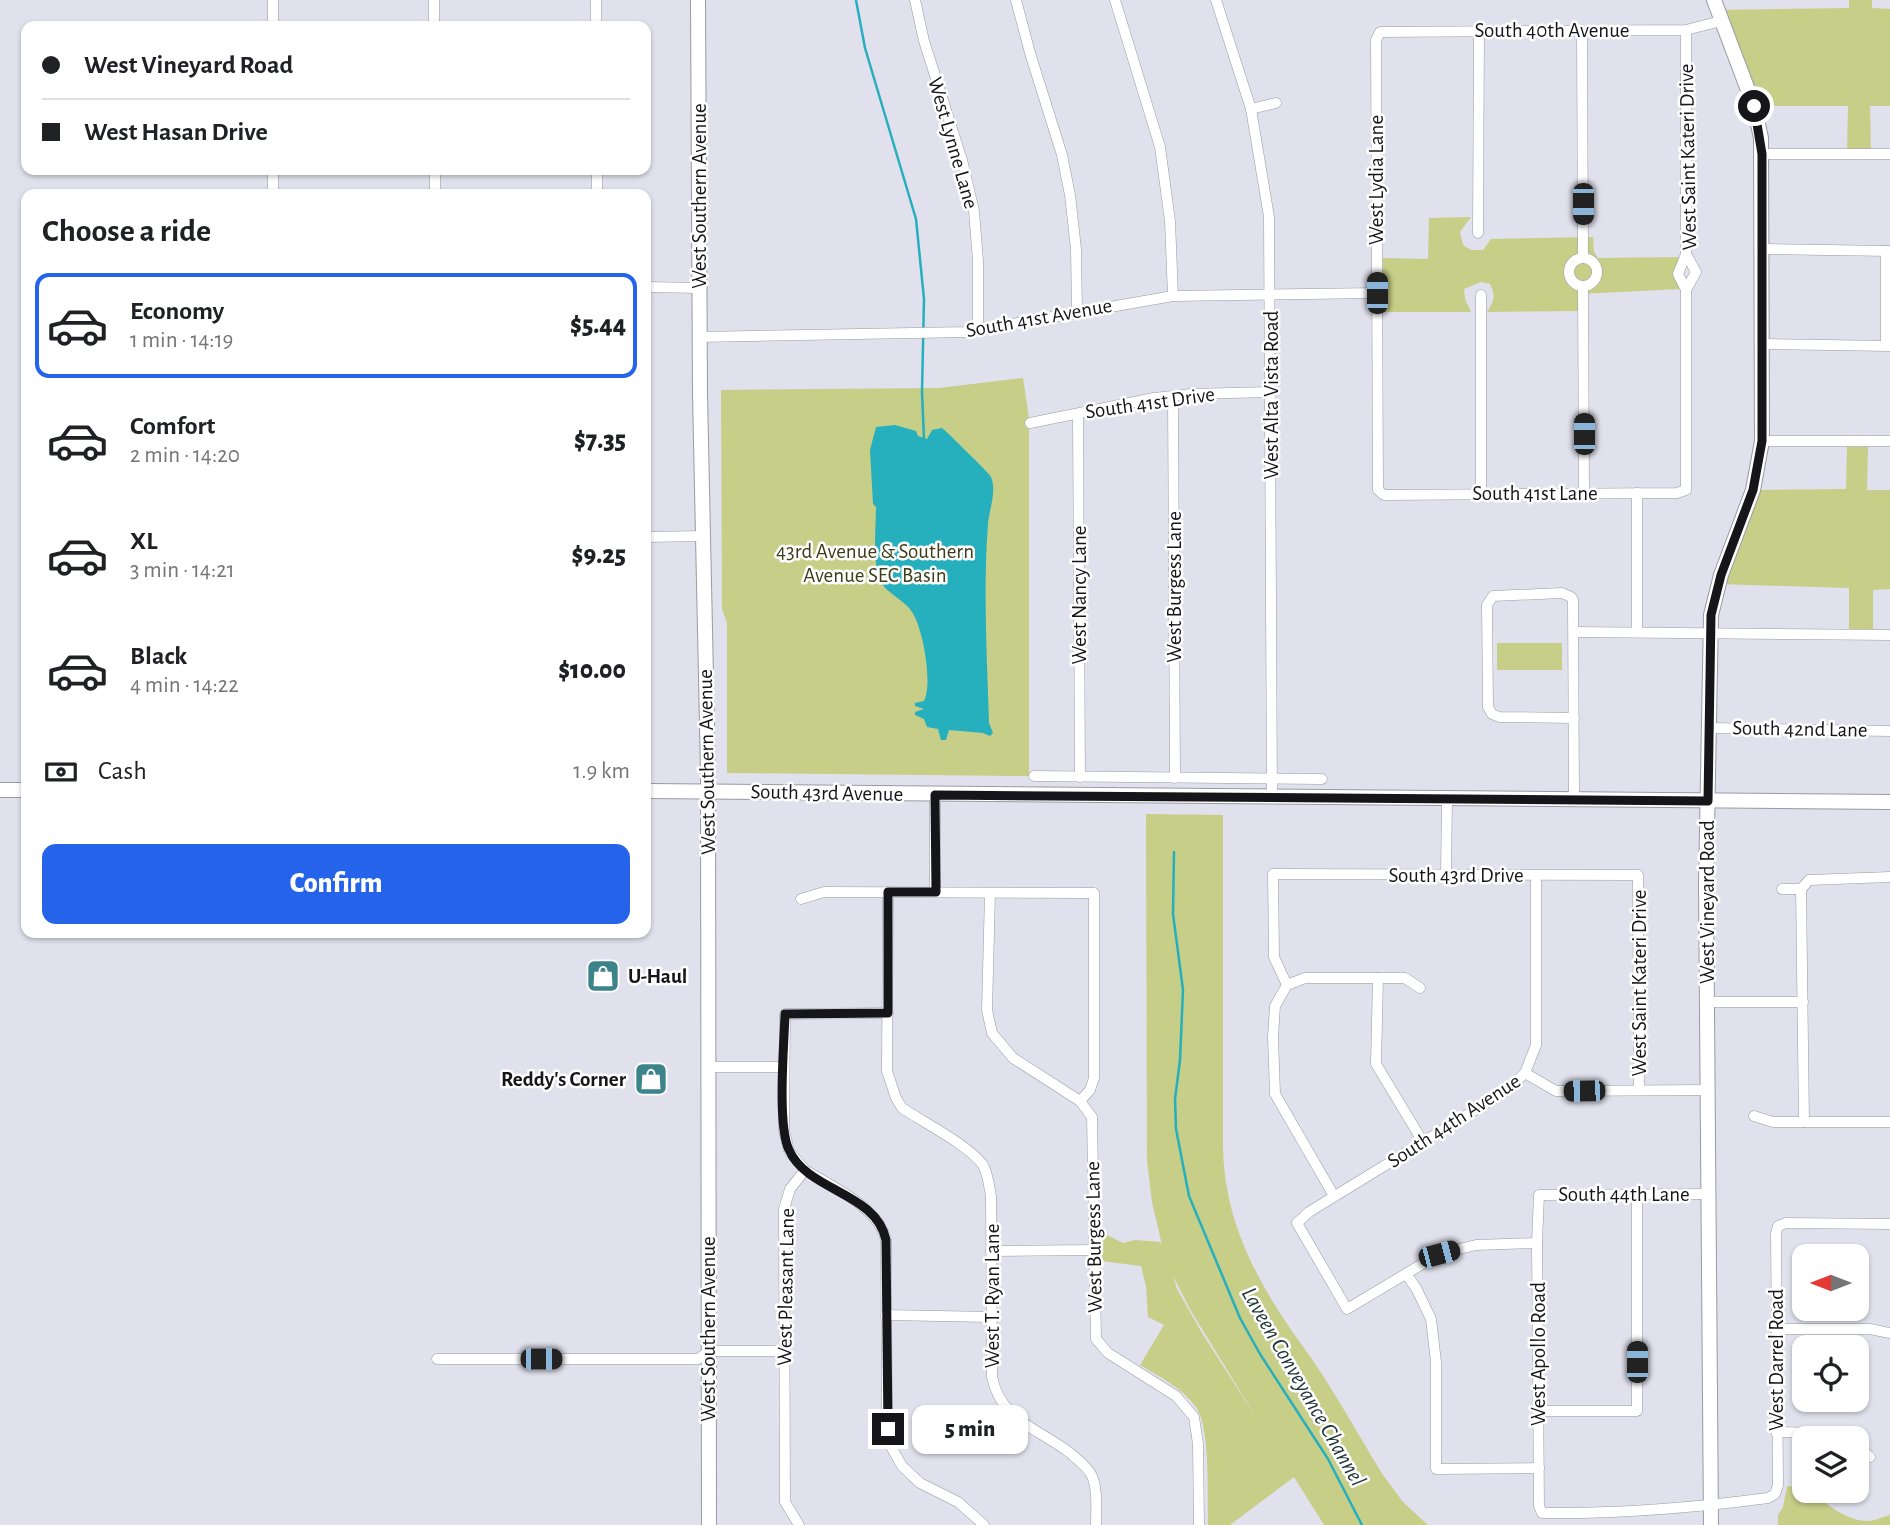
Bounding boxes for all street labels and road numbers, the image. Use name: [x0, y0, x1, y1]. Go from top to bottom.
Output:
street label: South 40th Avenue: [1474, 20, 1630, 41]
street label: West Saint Kateri Drive: [1676, 63, 1700, 251]
street label: West Lynne Lane: [924, 75, 982, 211]
street label: West Southern Avenue: [689, 103, 710, 289]
street label: West Lydia Lane: [1366, 115, 1387, 245]
street label: South 41st Avenue: [964, 295, 1114, 341]
street label: West Alta Vista Road: [1261, 310, 1282, 479]
street label: South 41st Drive: [1084, 384, 1216, 422]
street label: South 41st Lane: [1472, 483, 1598, 504]
street label: West Burgess Lane: [1164, 511, 1185, 663]
street label: West Nancy Lane: [1069, 526, 1090, 664]
street label: West Southern Avenue: [695, 669, 719, 855]
street label: South 42nd Lane: [1732, 717, 1868, 741]
street label: South 43rd Avenue: [750, 781, 904, 805]
street label: West Vineyard Road: [1697, 820, 1718, 984]
street label: South 43rd Drive: [1388, 865, 1524, 886]
street label: West Saint Kateri Drive: [1629, 890, 1650, 1076]
street label: South 44th Avenue: [1384, 1070, 1524, 1172]
street label: West Burgess Lane: [1082, 1161, 1106, 1313]
street label: South 44th Lane: [1558, 1184, 1690, 1205]
street label: West Pleasant Lane: [774, 1208, 798, 1366]
street label: West T. Ryan Lane: [982, 1224, 1003, 1368]
street label: West Southern Avenue: [698, 1236, 719, 1422]
street label: West Apollo Road: [1528, 1282, 1549, 1426]
street label: West Darrel Road: [1766, 1289, 1787, 1431]

